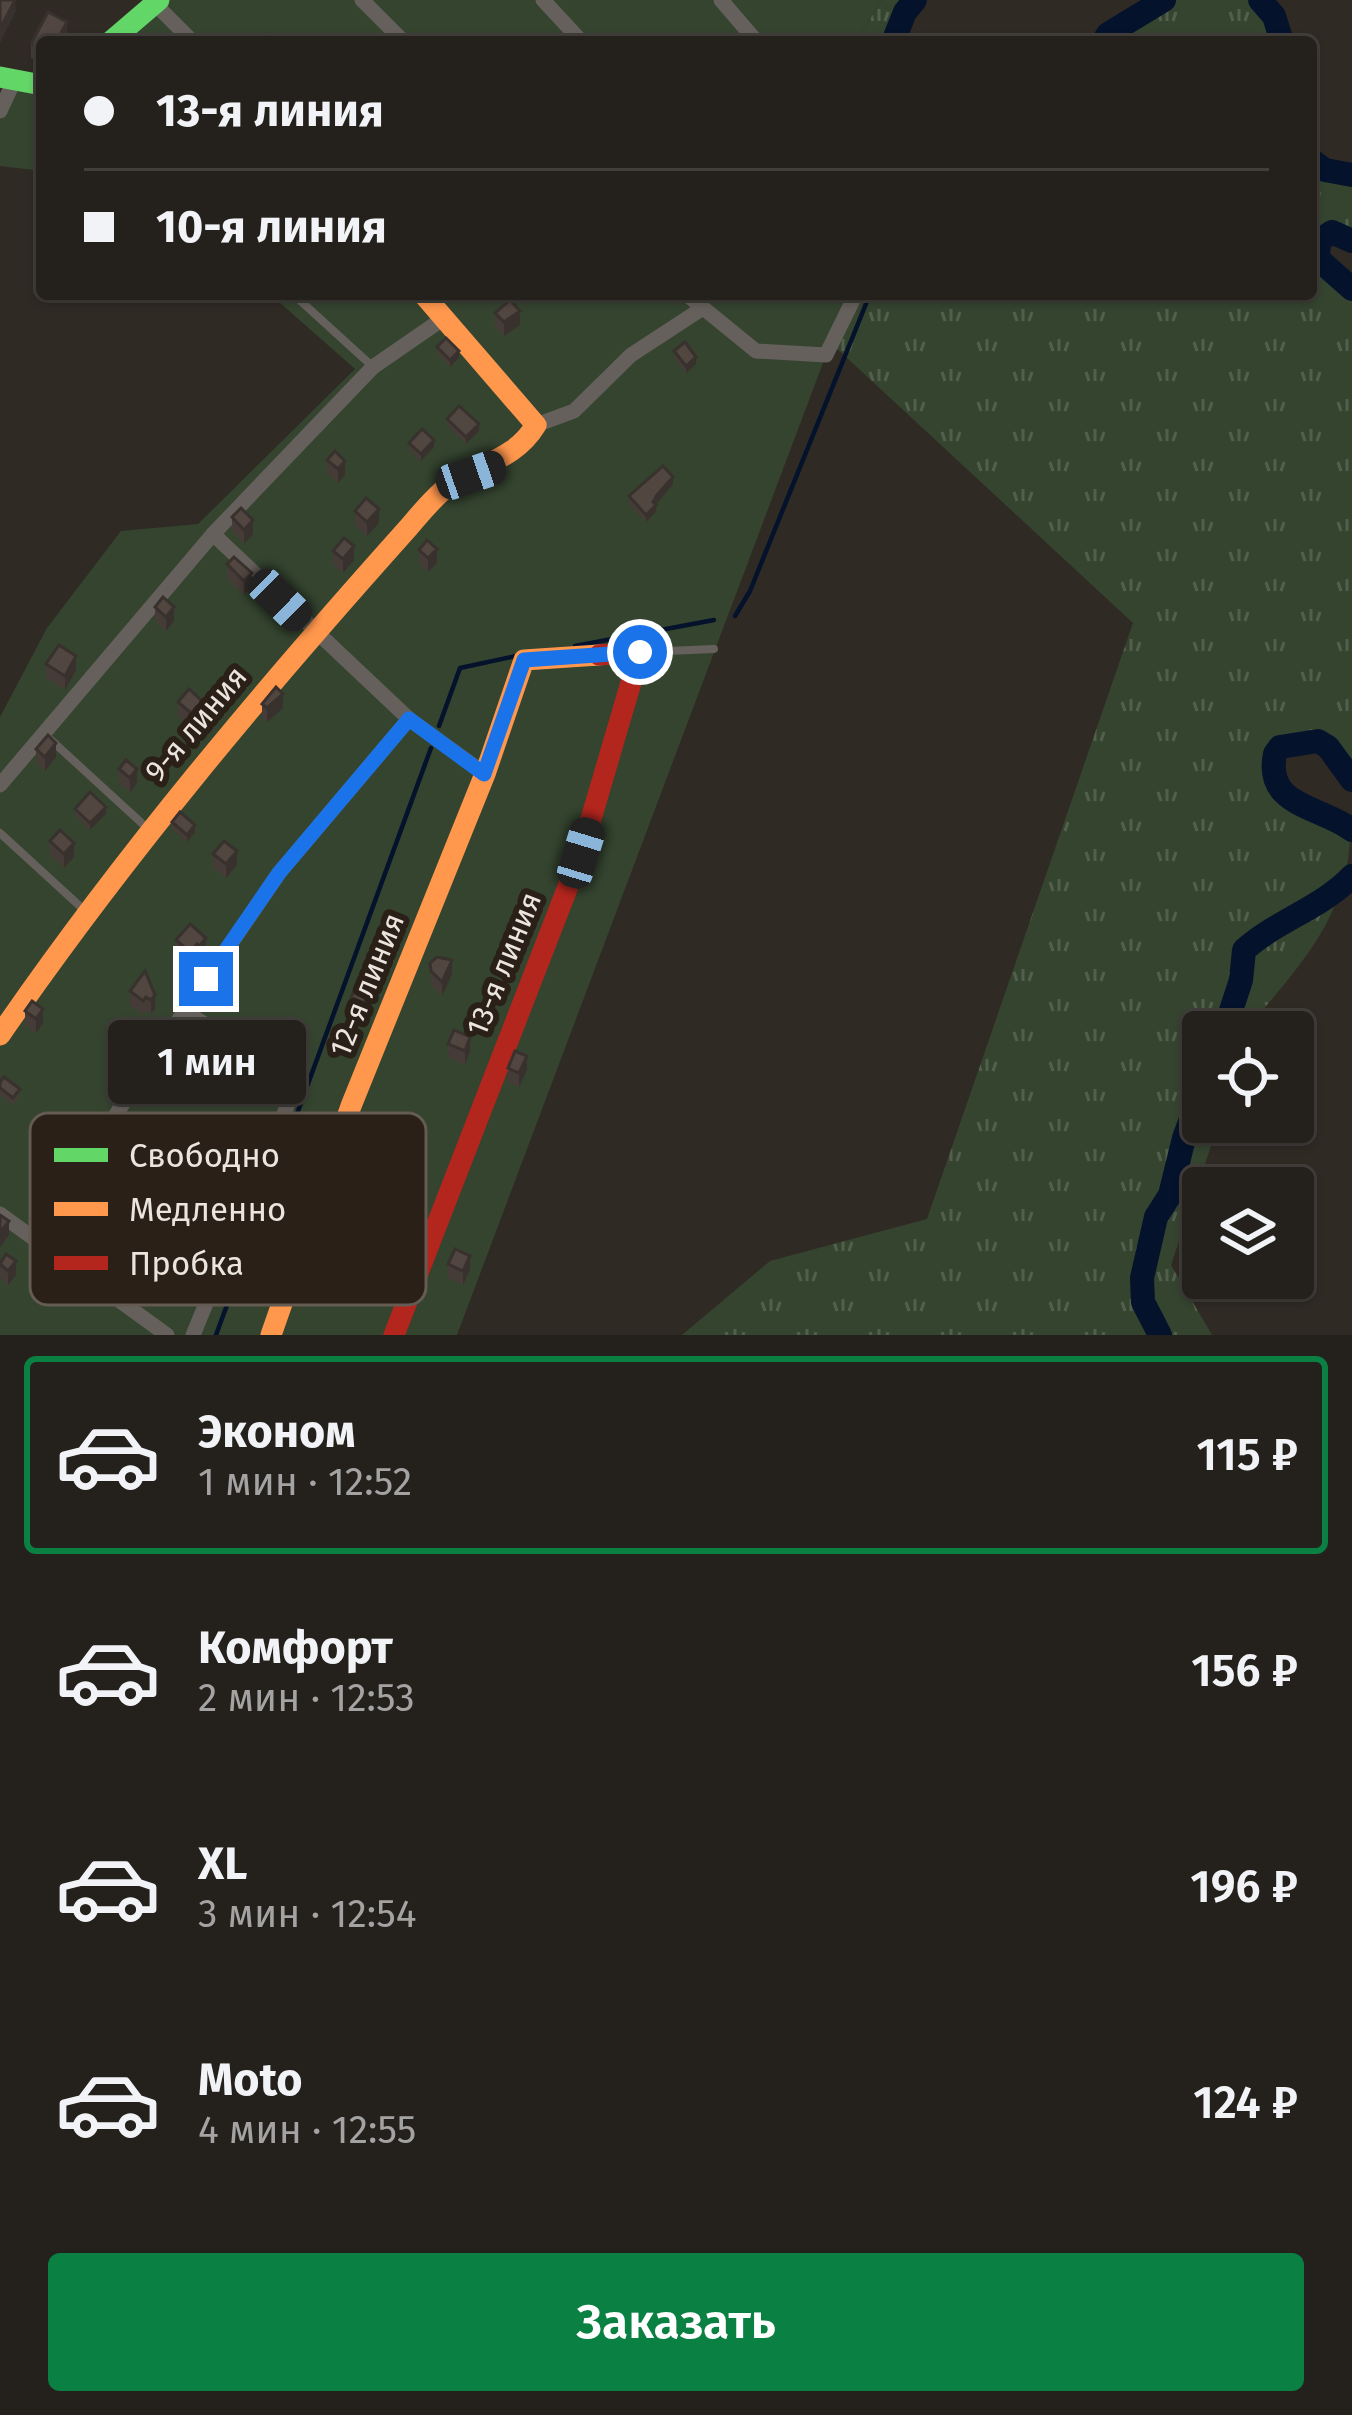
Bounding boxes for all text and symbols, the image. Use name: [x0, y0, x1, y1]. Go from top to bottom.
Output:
text: 13-я линия: [156, 84, 384, 138]
text: 10-я линия: [156, 200, 387, 254]
car: [431, 446, 511, 504]
car: [242, 562, 318, 638]
route start: [613, 625, 667, 679]
street label: 9-я линия: [137, 659, 255, 789]
car: [553, 813, 609, 893]
street label: 13-я линия: [459, 887, 549, 1041]
street label: 12-я линия: [322, 908, 412, 1062]
route end: [179, 952, 233, 1006]
map controls: [1182, 1011, 1314, 1299]
button: locate: [1182, 1011, 1314, 1143]
callout: 1 мин: [107, 1021, 305, 1105]
text: 1 мин: [157, 1039, 257, 1085]
legend: [30, 1113, 426, 1305]
text: Свободно: [129, 1136, 280, 1176]
button: layers: [1182, 1167, 1314, 1299]
text: Медленно: [129, 1190, 286, 1230]
text: Пробка: [129, 1244, 244, 1284]
icon: car: [54, 1401, 162, 1509]
text: Эконом: [198, 1405, 356, 1459]
text: 115 ₽: [1197, 1428, 1298, 1482]
text: 1 мин · 12:52: [198, 1459, 412, 1505]
icon: car: [54, 1617, 162, 1725]
text: Комфорт: [198, 1621, 393, 1675]
text: 156 ₽: [1191, 1644, 1298, 1698]
text: 2 мин · 12:53: [198, 1675, 415, 1721]
icon: car: [54, 1833, 162, 1941]
text: XL: [198, 1837, 247, 1891]
text: 196 ₽: [1190, 1860, 1298, 1914]
text: 3 мин · 12:54: [198, 1891, 417, 1937]
icon: car: [54, 2049, 162, 2157]
text: Moto: [198, 2053, 303, 2107]
text: 124 ₽: [1193, 2076, 1298, 2130]
text: 4 мин · 12:55: [198, 2107, 416, 2153]
button: Заказать: [48, 2253, 1304, 2391]

